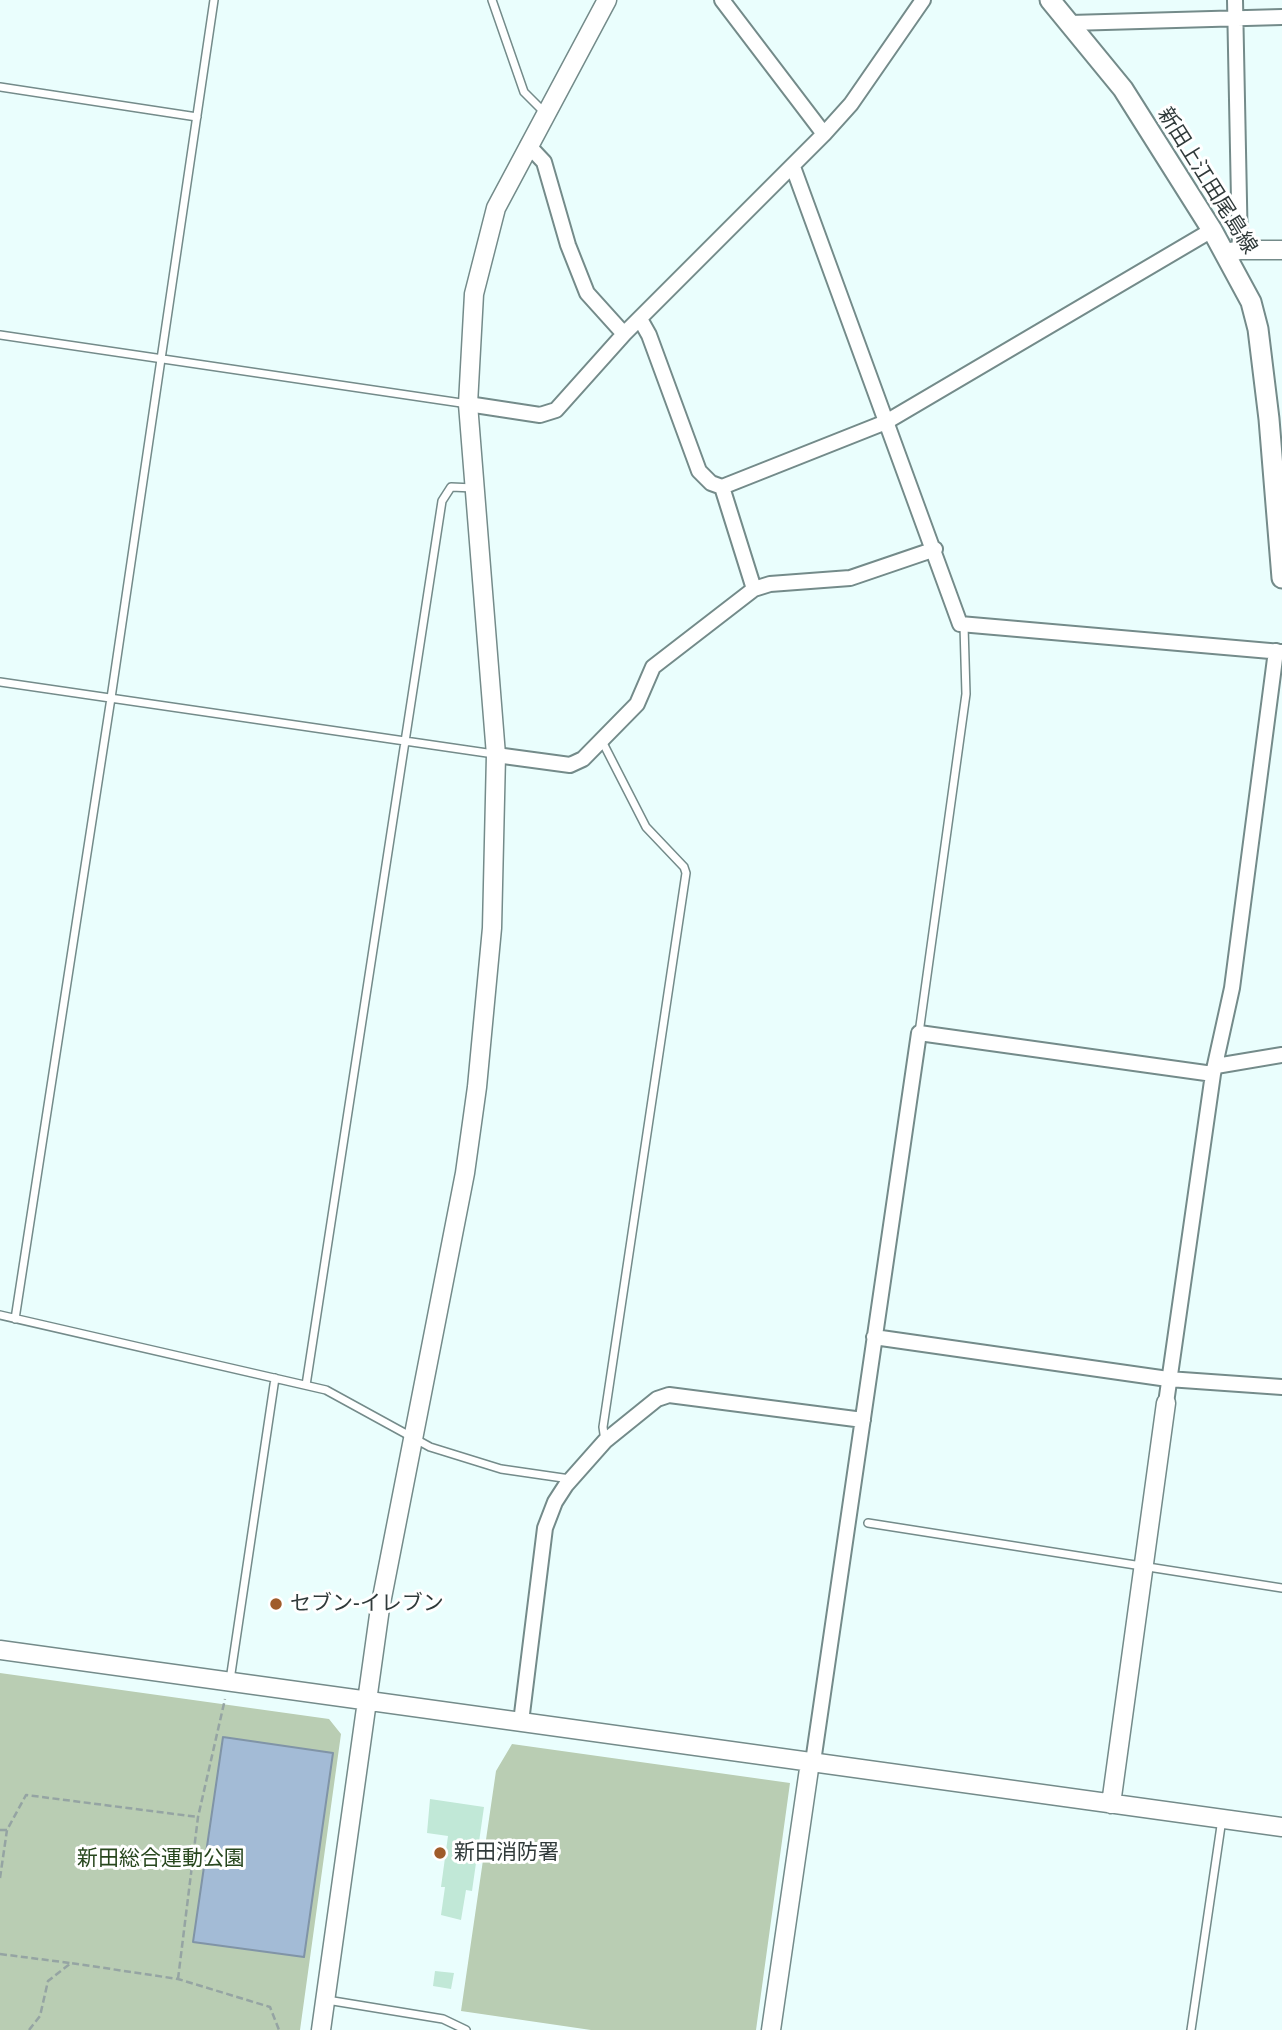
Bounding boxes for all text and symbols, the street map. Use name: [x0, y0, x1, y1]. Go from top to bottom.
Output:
street label: 新田上江田尾島線: [1152, 103, 1262, 259]
place label: セブン-イレブン: [290, 1591, 444, 1617]
marker: セブン-イレブン: [268, 1596, 284, 1612]
place label: 新田消防署: [454, 1840, 559, 1866]
marker: 新田消防署: [432, 1845, 448, 1861]
park label: 新田総合運動公園: [77, 1846, 245, 1872]

